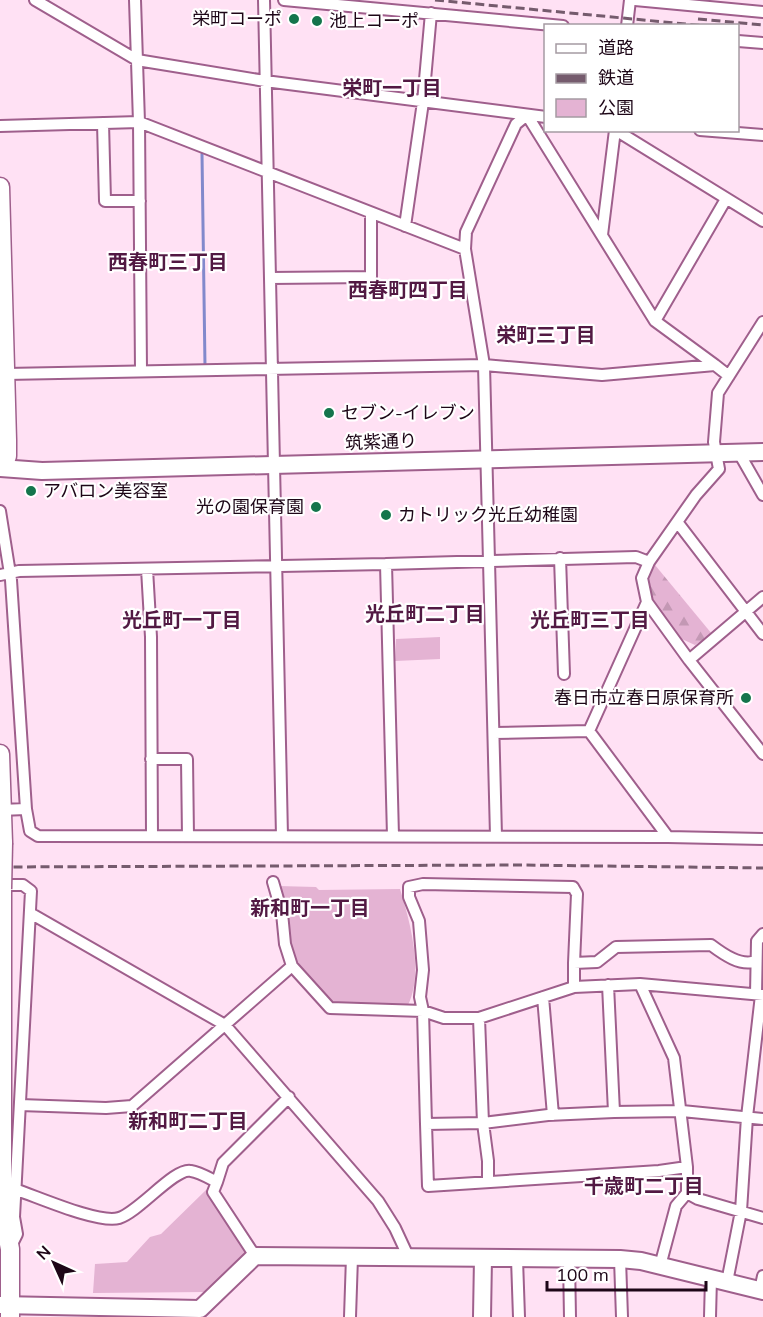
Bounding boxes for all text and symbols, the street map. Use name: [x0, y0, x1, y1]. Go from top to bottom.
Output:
place label: 栄町コーポ: [192, 7, 282, 30]
place label: 池上コーポ: [329, 9, 419, 32]
marker: 栄町コーポ: [287, 12, 301, 26]
marker: 池上コーポ: [310, 14, 324, 28]
legend: [544, 24, 739, 132]
text: 道路: [598, 36, 634, 59]
text: 鉄道: [598, 66, 634, 89]
district label: 栄町一丁目: [342, 75, 442, 100]
text: 公園: [598, 96, 634, 119]
district label: 西春町三丁目: [108, 249, 228, 274]
district label: 西春町四丁目: [348, 277, 468, 302]
district label: 栄町三丁目: [496, 322, 596, 347]
place label: セブン-イレブン: [341, 401, 475, 424]
marker: セブン-イレブン: [322, 406, 336, 420]
street label: 筑紫通り: [345, 429, 417, 454]
place label: アバロン美容室: [43, 479, 168, 502]
marker: アバロン美容室: [24, 484, 38, 498]
place label: 光の園保育園: [196, 495, 304, 518]
marker: 光の園保育園: [309, 500, 323, 514]
place label: カトリック光丘幼稚園: [398, 503, 578, 526]
marker: カトリック光丘幼稚園: [379, 508, 393, 522]
district label: 光丘町二丁目: [365, 601, 485, 626]
district label: 光丘町一丁目: [122, 607, 242, 632]
district label: 光丘町三丁目: [530, 607, 650, 632]
place label: 春日市立春日原保育所: [554, 686, 734, 709]
marker: 春日市立春日原保育所: [739, 691, 753, 705]
district label: 新和町一丁目: [250, 895, 370, 920]
district label: 新和町二丁目: [128, 1108, 248, 1133]
district label: 千歳町二丁目: [584, 1173, 704, 1198]
north arrow: [24, 1233, 84, 1293]
text: N: [32, 1241, 55, 1264]
scale bar: [547, 1254, 706, 1292]
text: 100 m: [556, 1263, 609, 1286]

